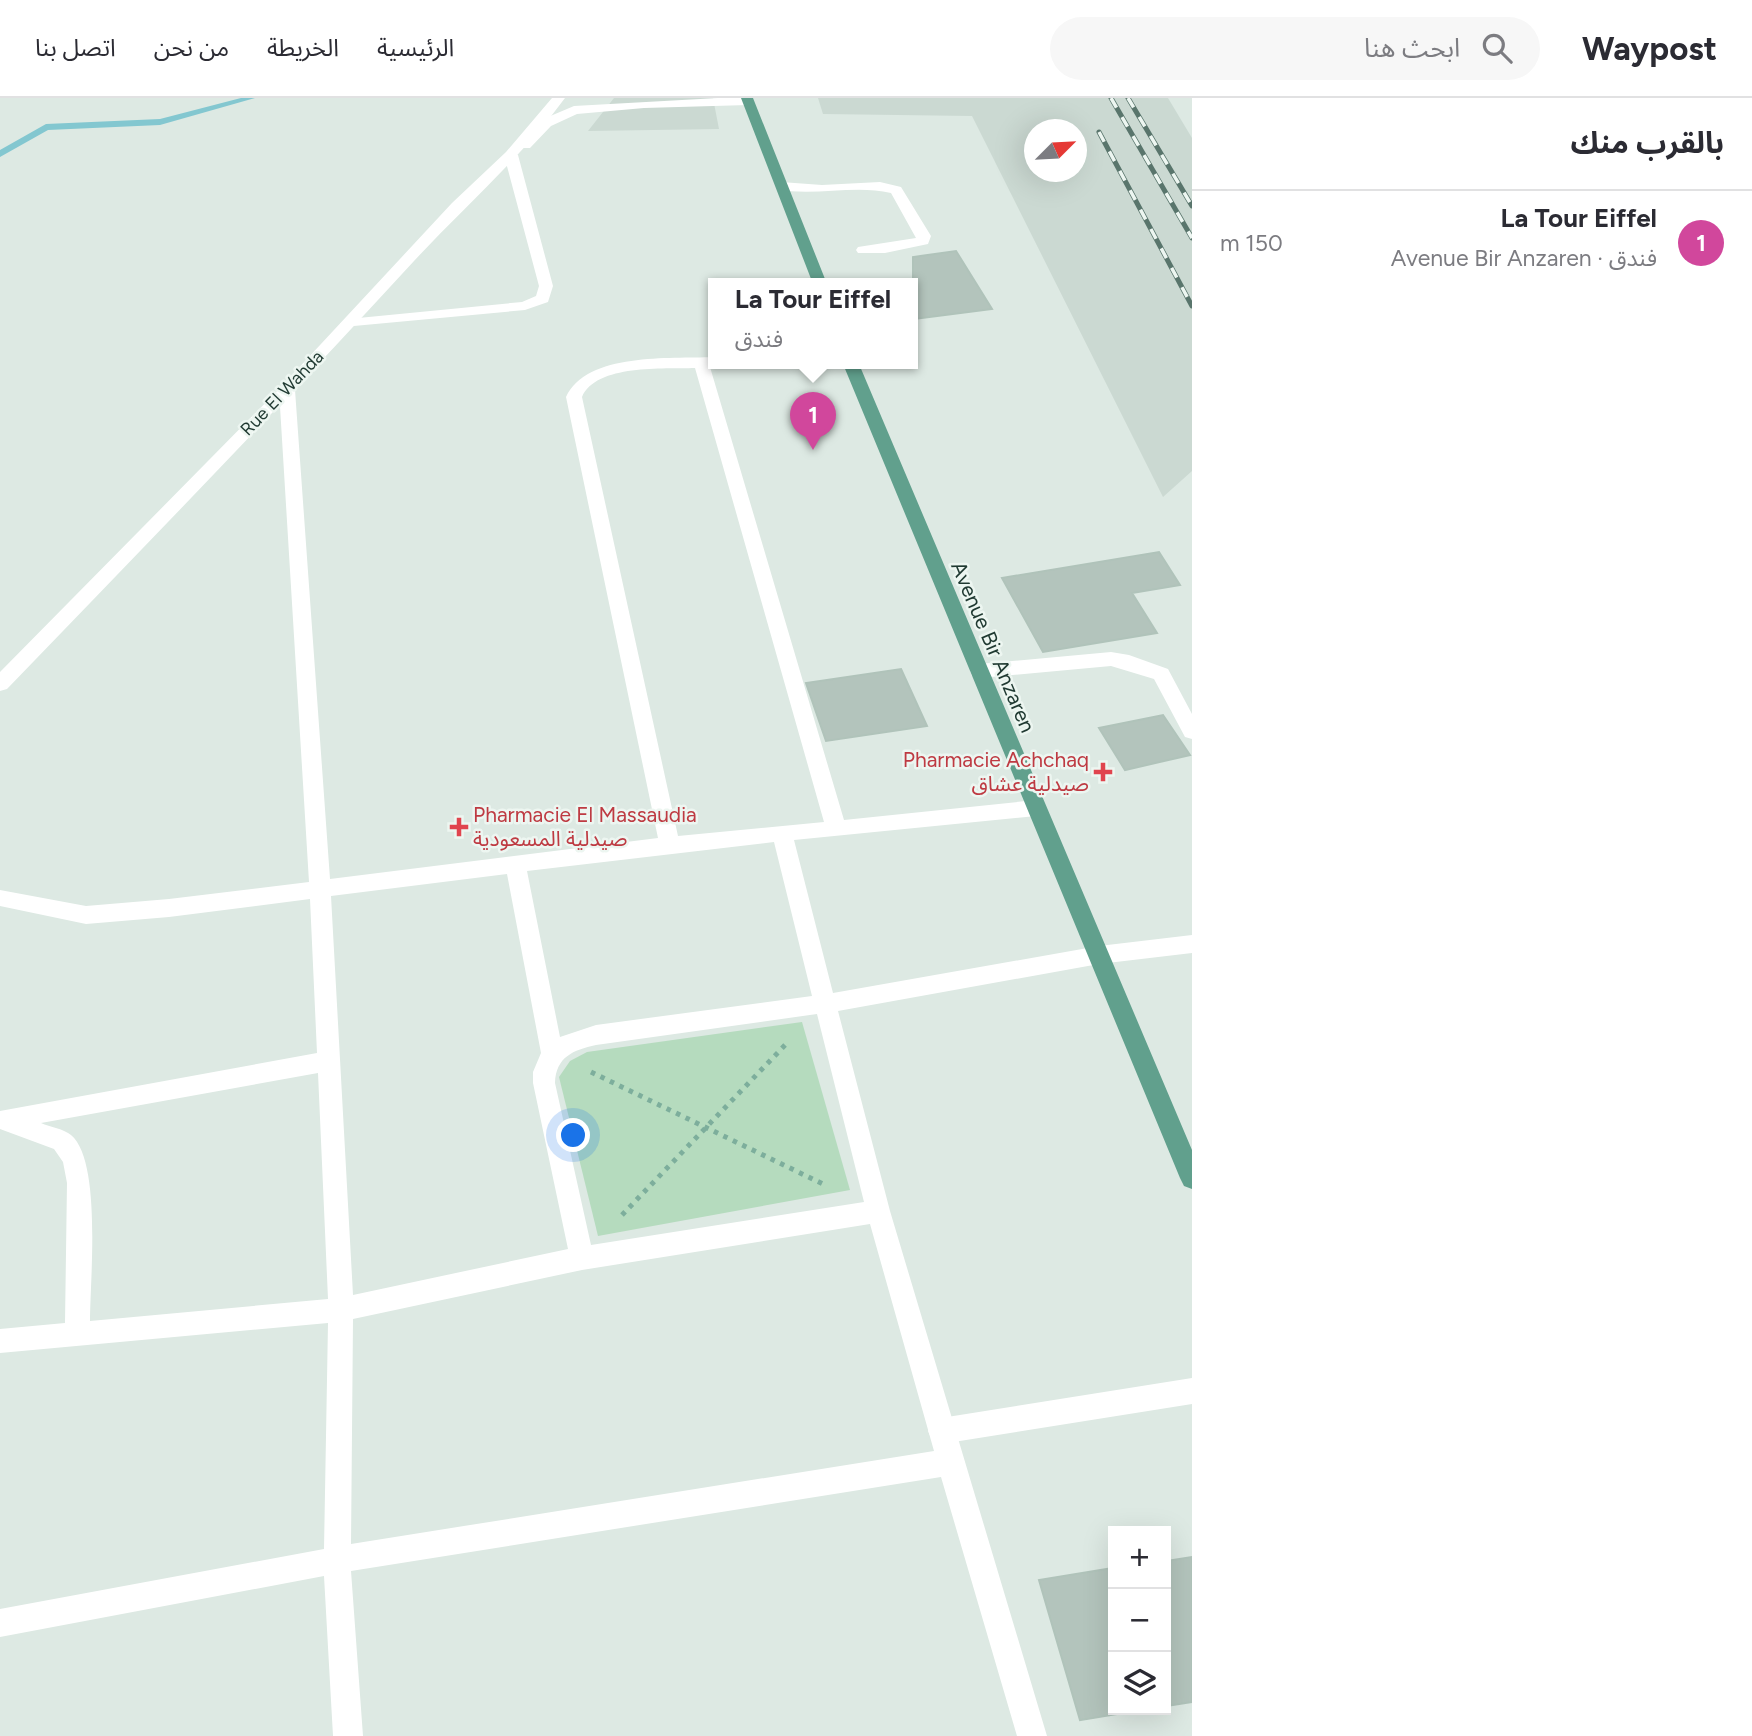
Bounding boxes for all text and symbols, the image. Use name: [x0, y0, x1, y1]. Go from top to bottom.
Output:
search box: [1050, 17, 1540, 80]
icon: search: [1478, 29, 1516, 67]
text: Waypost: [1582, 29, 1717, 68]
text: ابحث هنا: [1364, 32, 1460, 64]
text: اتصل بنا: [35, 33, 116, 62]
text: من نحن: [154, 33, 229, 62]
text: الخريطة: [267, 33, 339, 62]
text: الرئيسية: [377, 33, 454, 62]
north arrow: [1024, 119, 1087, 182]
text: بالقرب منك: [1571, 124, 1724, 161]
text: La Tour Eiffel: [1501, 202, 1657, 234]
text: 150 m: [1220, 229, 1283, 257]
text: 1: [1696, 229, 1706, 257]
text: فندق · Avenue Bir Anzaren: [1391, 244, 1657, 272]
popup: [708, 278, 918, 369]
text: La Tour Eiffel: [735, 283, 891, 315]
text: فندق: [735, 325, 783, 353]
street label: Rue El Wahda: [236, 346, 328, 440]
pin: 1: [790, 392, 836, 450]
street label: Avenue Bir Anzaren: [946, 557, 1041, 736]
place label: Pharmacie Achchaq صيدلية عشاق: [903, 747, 1089, 796]
marker: Pharmacie Achchaq صيدلية عشاق: [1095, 764, 1111, 780]
place label: Pharmacie El Massaudia صيدلية المسعودية: [473, 802, 697, 851]
marker: Pharmacie El Massaudia صيدلية المسعودية: [451, 819, 467, 835]
your location: [556, 1118, 590, 1152]
map controls: [1108, 1526, 1171, 1715]
button: +: [1108, 1526, 1171, 1589]
button: −: [1108, 1589, 1171, 1652]
button: layers: [1108, 1652, 1171, 1715]

